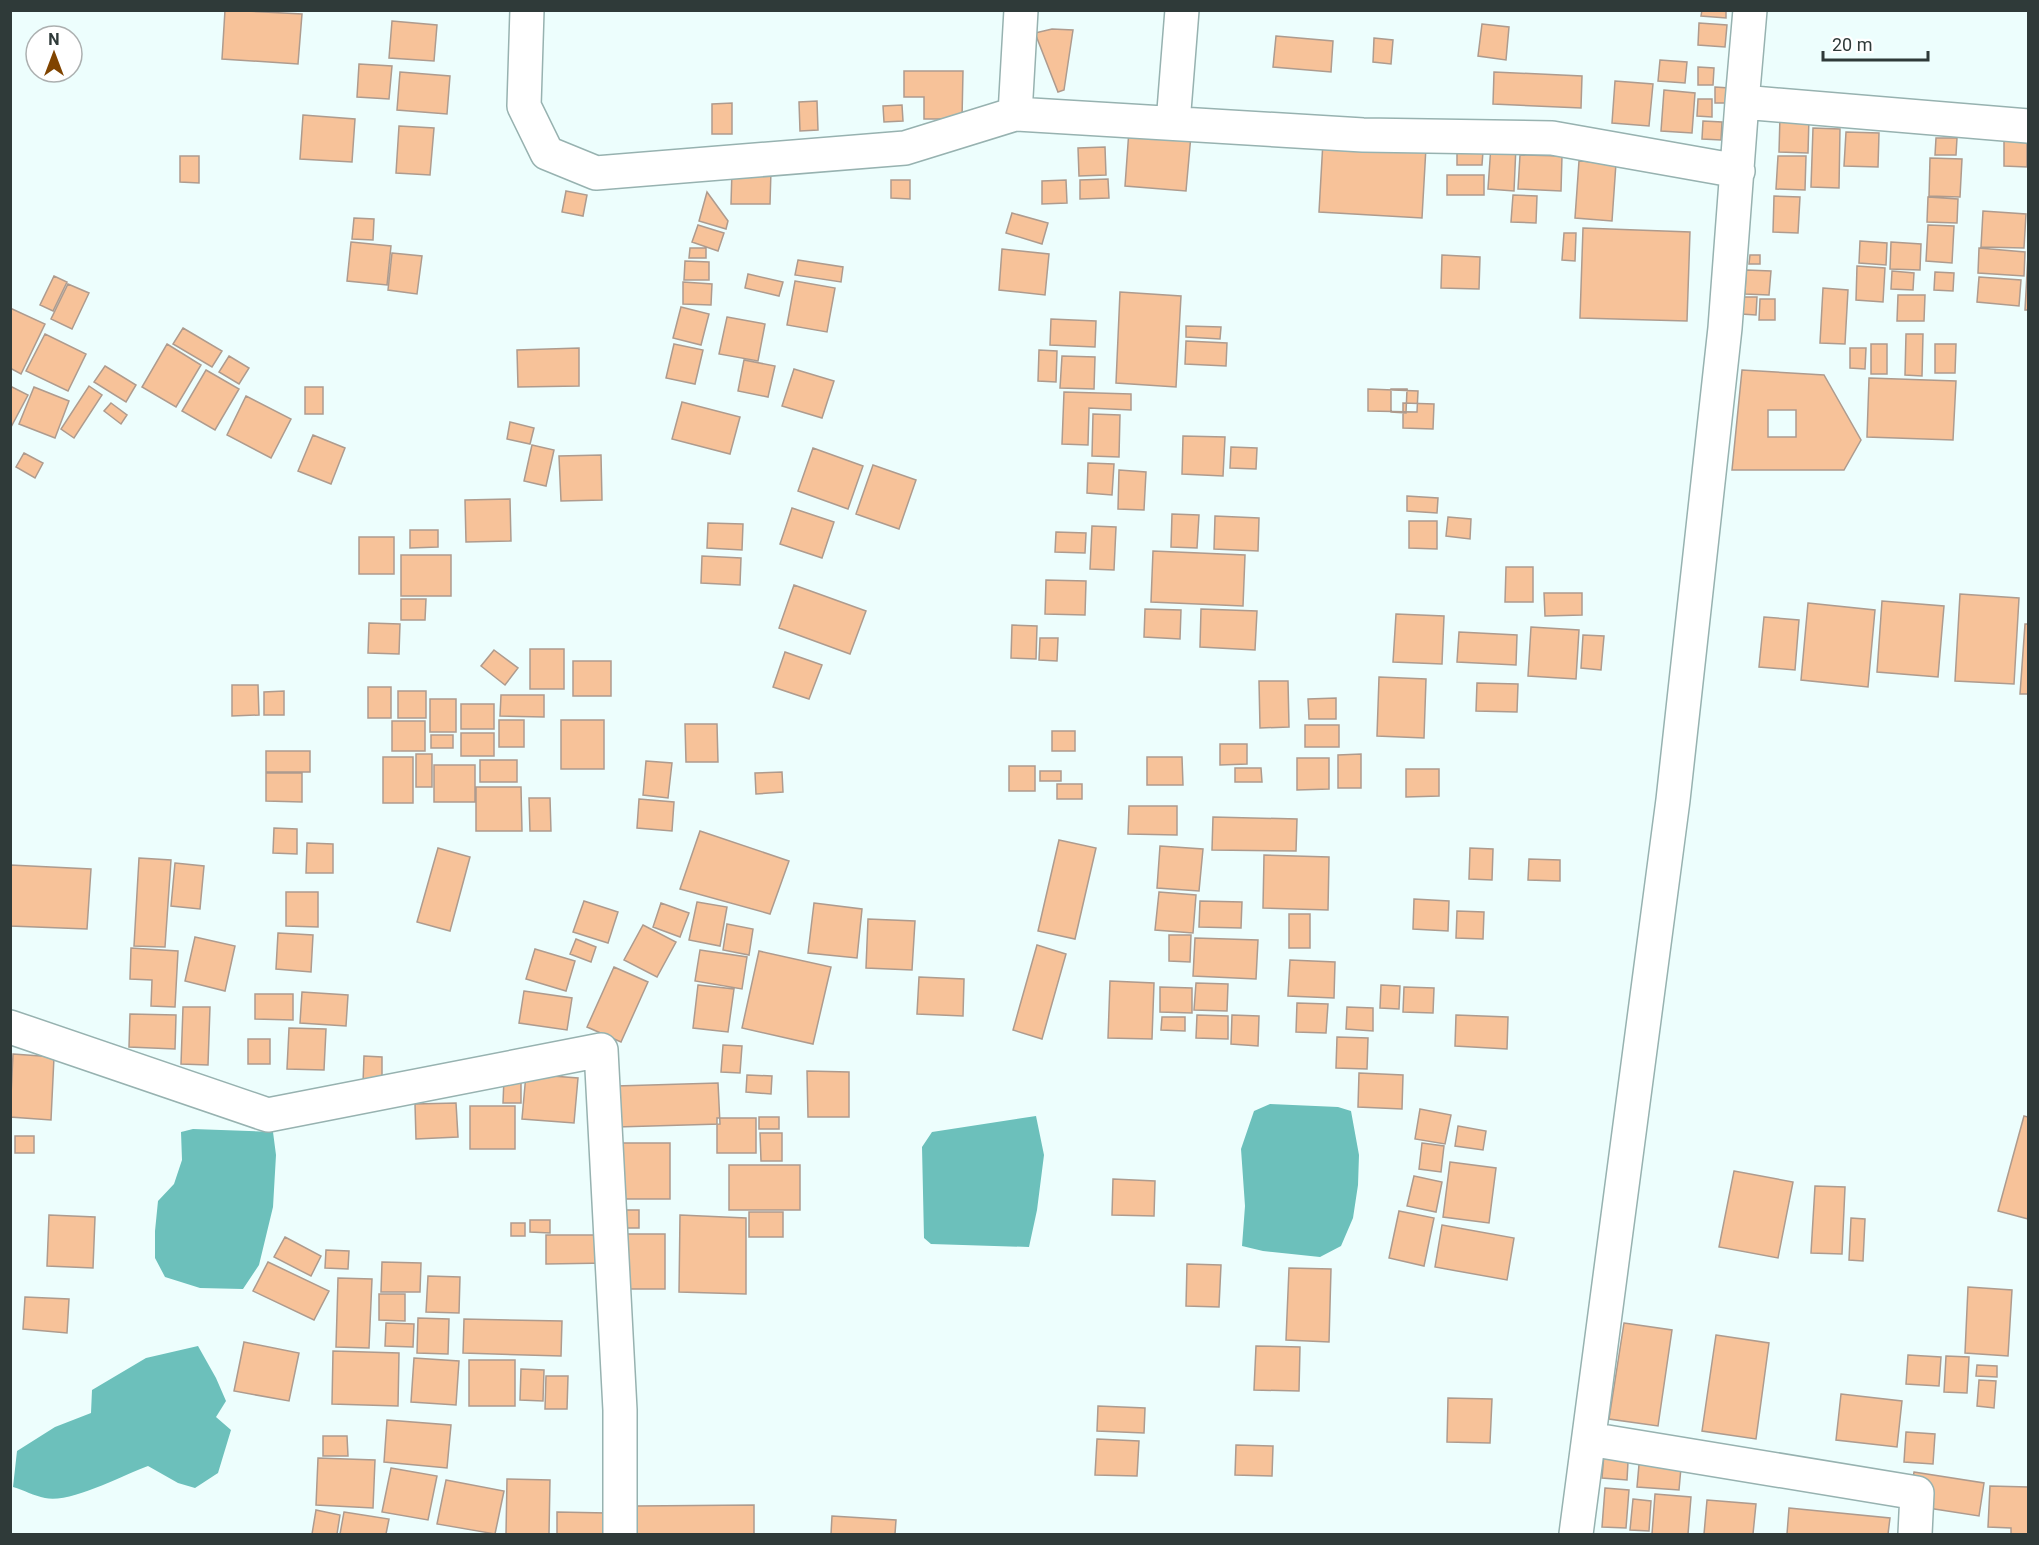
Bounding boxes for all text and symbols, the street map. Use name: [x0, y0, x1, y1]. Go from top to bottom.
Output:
north arrow: [24, 24, 84, 84]
scale bar: [1823, 24, 1928, 62]
text: N: [48, 30, 60, 49]
text: 20 m: [1832, 34, 1872, 55]

